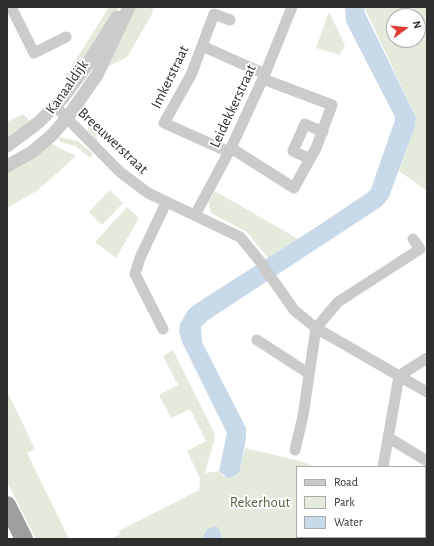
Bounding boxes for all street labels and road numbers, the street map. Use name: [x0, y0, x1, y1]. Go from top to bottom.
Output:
street label: Imkerstraat: [147, 43, 193, 111]
street label: Kanaaldijk: [42, 56, 92, 118]
street label: Leidekkerstraat: [206, 61, 260, 151]
street label: Breeuwerstraat: [74, 104, 152, 178]

